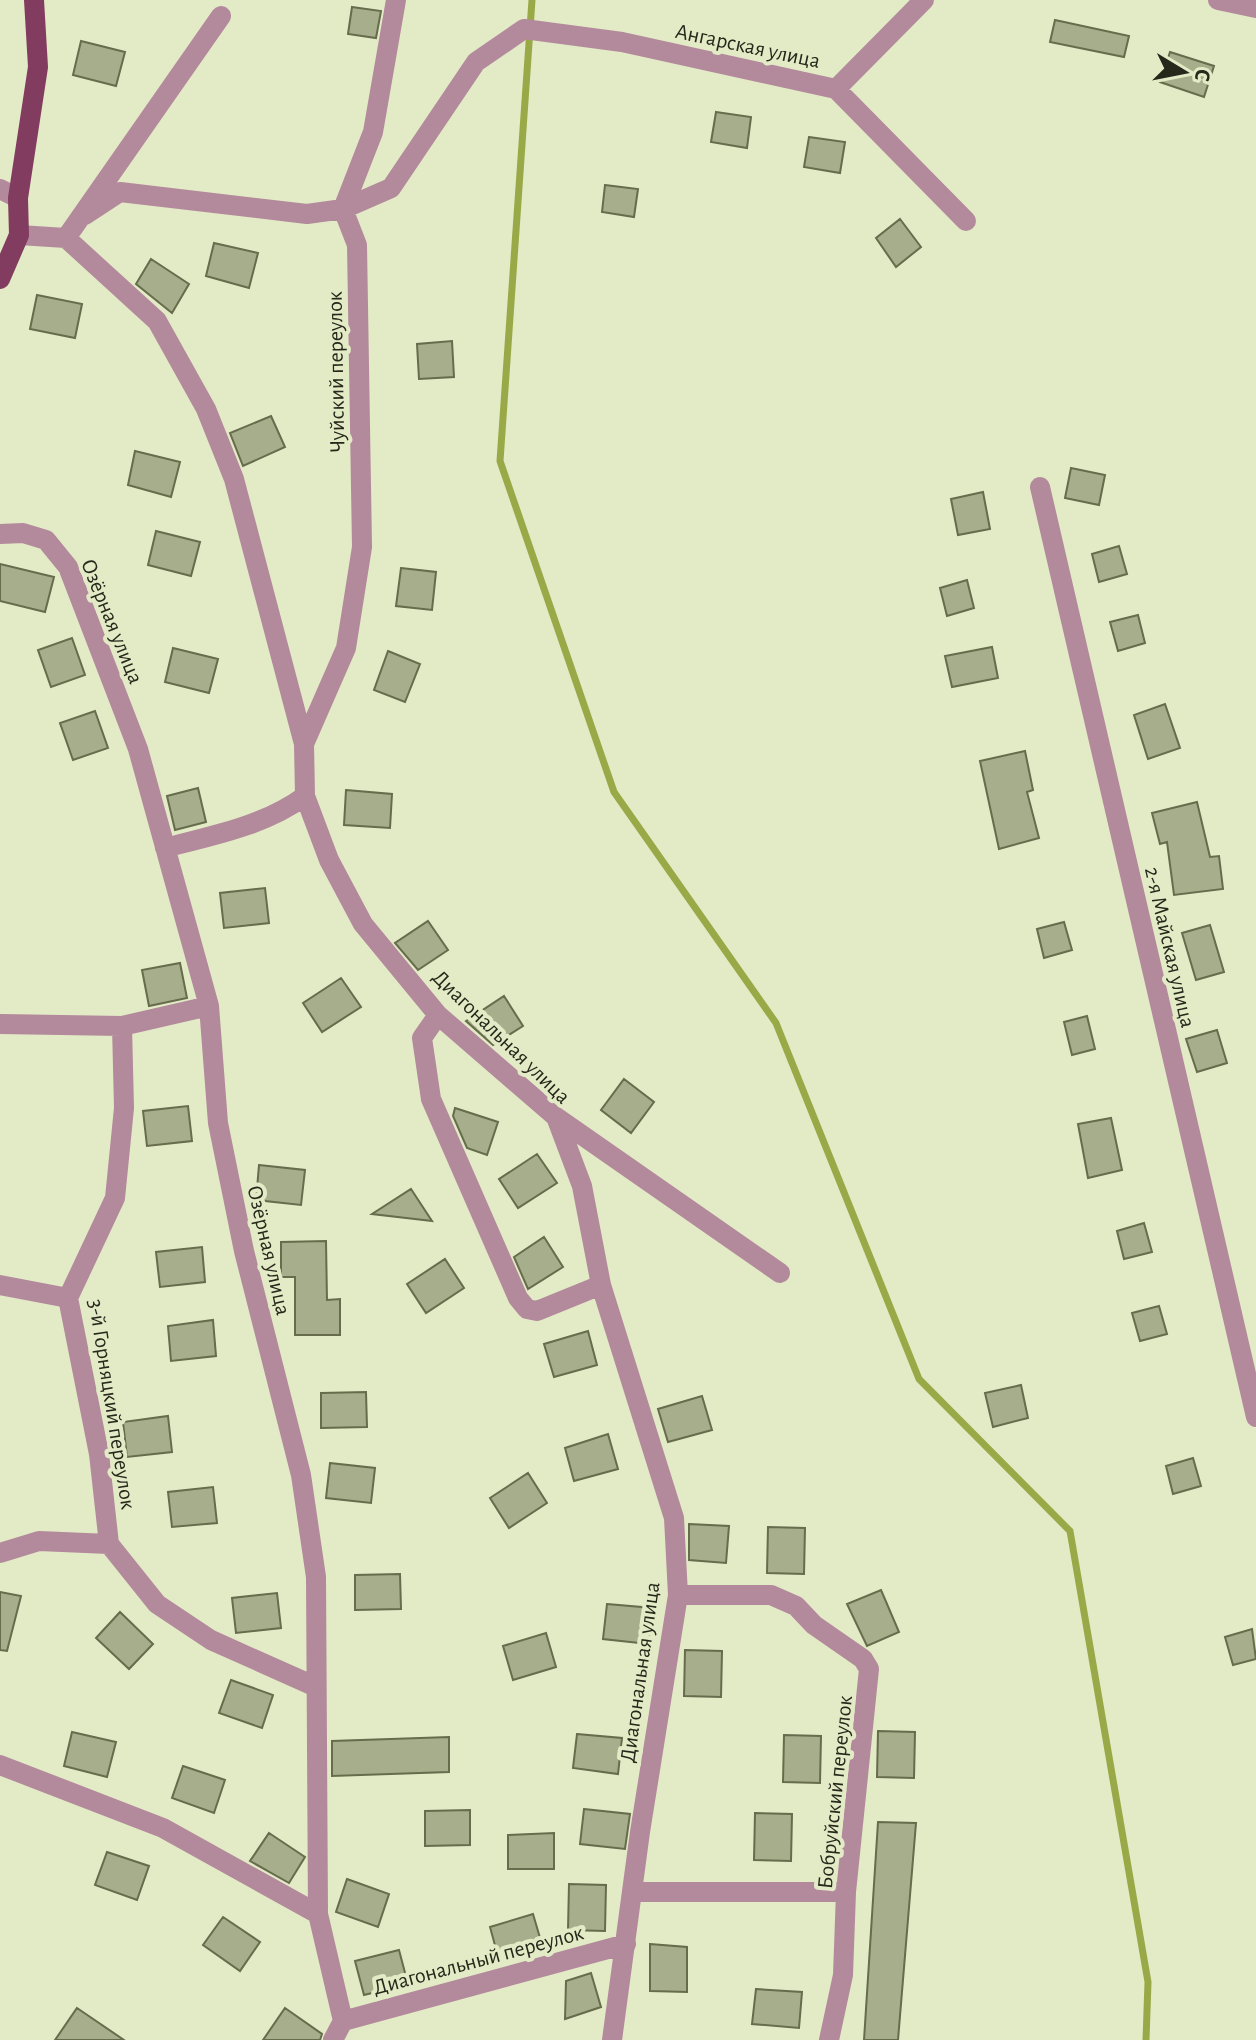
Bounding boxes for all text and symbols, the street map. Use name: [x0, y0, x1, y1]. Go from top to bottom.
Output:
street label: Ангарская улица: [673, 20, 822, 72]
north arrow: [1144, 32, 1224, 112]
text: С: [1191, 67, 1215, 83]
street label: Чуйский переулок: [324, 291, 348, 453]
street label: Озёрная улица: [77, 556, 147, 687]
street label: 2-я Майская улица: [1141, 865, 1199, 1030]
street label: Диагональная улица: [428, 966, 574, 1108]
street label: Озёрная улица: [243, 1183, 295, 1317]
street label: 3-й Горняцкий переулок: [85, 1297, 140, 1511]
street label: Диагональная улица: [616, 1580, 664, 1764]
street label: Бобруйский переулок: [814, 1694, 856, 1890]
street label: Диагональный переулок: [371, 1921, 586, 1999]

